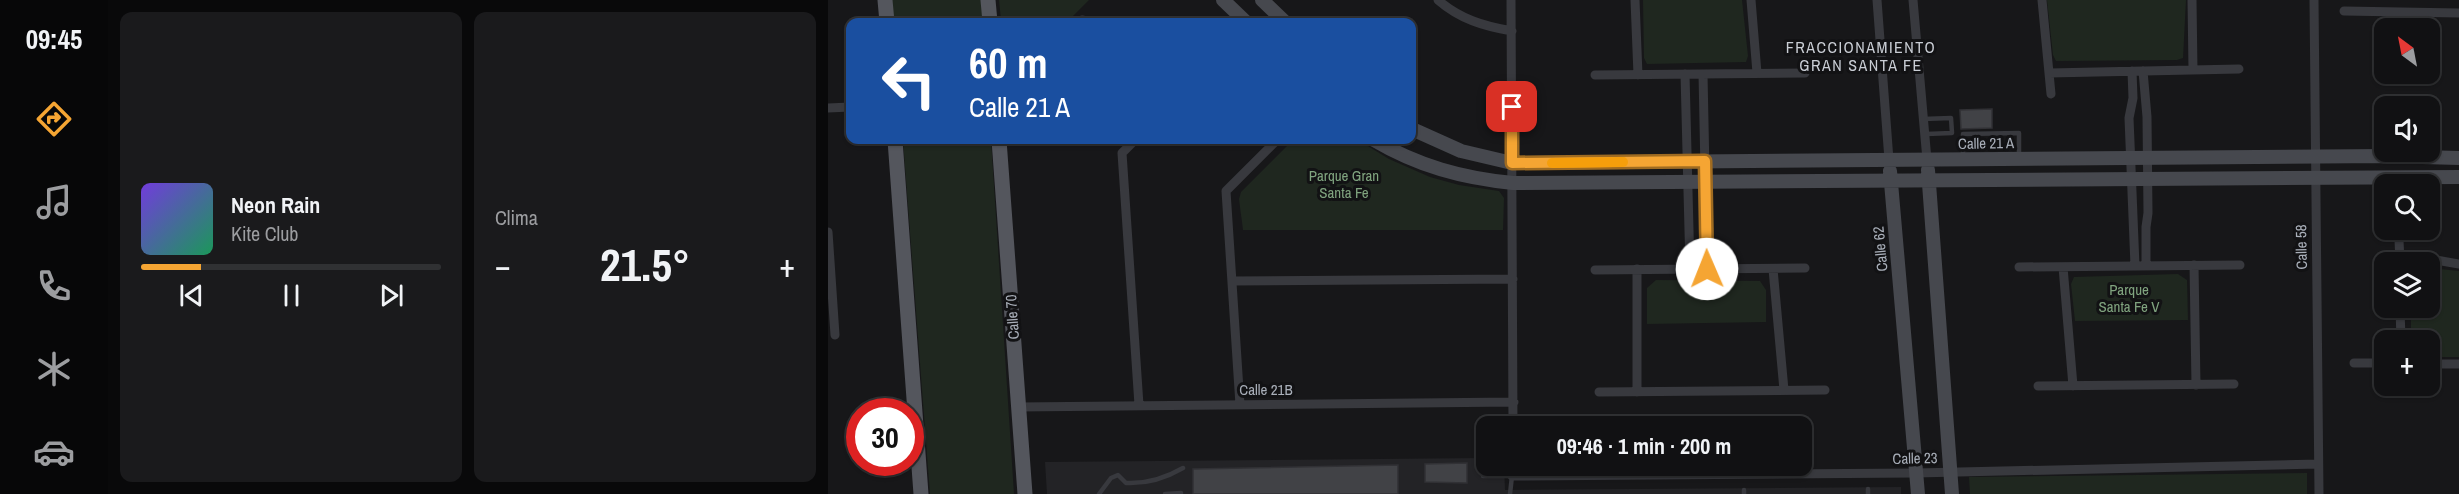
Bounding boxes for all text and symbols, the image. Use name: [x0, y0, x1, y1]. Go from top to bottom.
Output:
north arrow: [2374, 18, 2440, 84]
map controls: [2374, 18, 2440, 396]
text: 09:45: [26, 21, 82, 57]
text: 60 m: [969, 35, 1048, 91]
district label: FRACCIONAMIENTO GRAN SANTA FE: [1786, 36, 1936, 76]
icon: left: [870, 42, 948, 120]
pin: [1486, 81, 1537, 132]
text: Calle 21 A: [969, 89, 1070, 125]
icon: arrive: [1495, 90, 1528, 123]
button: sound: [2374, 96, 2440, 162]
icon: directions: [33, 98, 75, 140]
street label: Calle 21 A: [1958, 132, 2015, 154]
park label: Parque Gran Santa Fe: [1309, 165, 1379, 203]
button: search: [2374, 174, 2440, 240]
icon: music: [33, 181, 75, 223]
text: Neon Rain: [231, 190, 320, 220]
text: Clima: [495, 204, 538, 231]
text: Kite Club: [231, 220, 298, 247]
street label: Calle 58: [2290, 224, 2312, 270]
street label: Calle 62: [1868, 225, 1892, 272]
text: 21.5°: [600, 234, 690, 295]
position arrow: [1675, 237, 1739, 301]
text: −: [495, 243, 511, 287]
text: +: [779, 243, 795, 287]
button: layers: [2374, 252, 2440, 318]
icon: phone: [33, 265, 75, 307]
icon: previous: [175, 279, 208, 312]
icon: pause: [275, 279, 308, 312]
icon: next: [375, 279, 408, 312]
park label: Parque Santa Fe V: [2099, 279, 2160, 317]
street label: Calle 70: [1000, 294, 1024, 340]
button: +: [2374, 330, 2440, 396]
icon: climate: [33, 348, 75, 390]
street label: Calle 21B: [1239, 379, 1293, 400]
speed limit sign: 30: [846, 398, 924, 476]
icon: car: [33, 431, 75, 473]
text: 09:46 · 1 min · 200 m: [1557, 431, 1731, 461]
street label: Calle 23: [1892, 447, 1938, 469]

